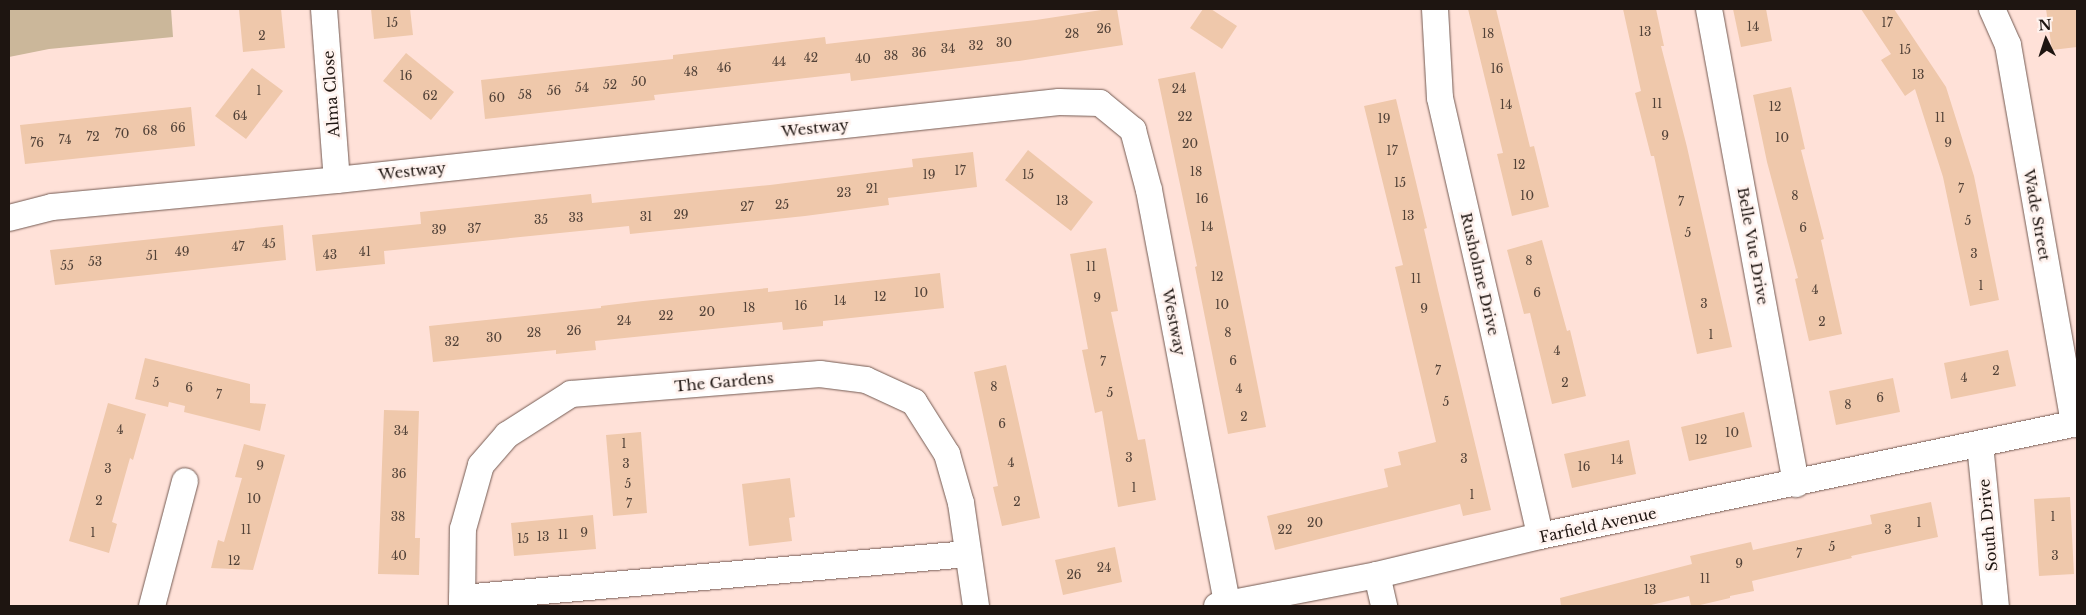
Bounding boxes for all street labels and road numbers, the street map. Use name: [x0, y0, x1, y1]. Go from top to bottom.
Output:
street label: Alma Close: [319, 50, 343, 138]
street label: Westway: [780, 116, 850, 140]
street label: Westway: [377, 159, 447, 183]
street label: Wade Street: [2020, 168, 2054, 262]
street label: Belle Vue Drive: [1734, 185, 1772, 307]
street label: Rusholme Drive: [1457, 211, 1503, 337]
street label: Westway: [1159, 287, 1189, 357]
street label: The Gardens: [674, 369, 774, 395]
street label: South Drive: [1975, 478, 2001, 572]
street label: Farfield Avenue: [1538, 504, 1658, 546]

